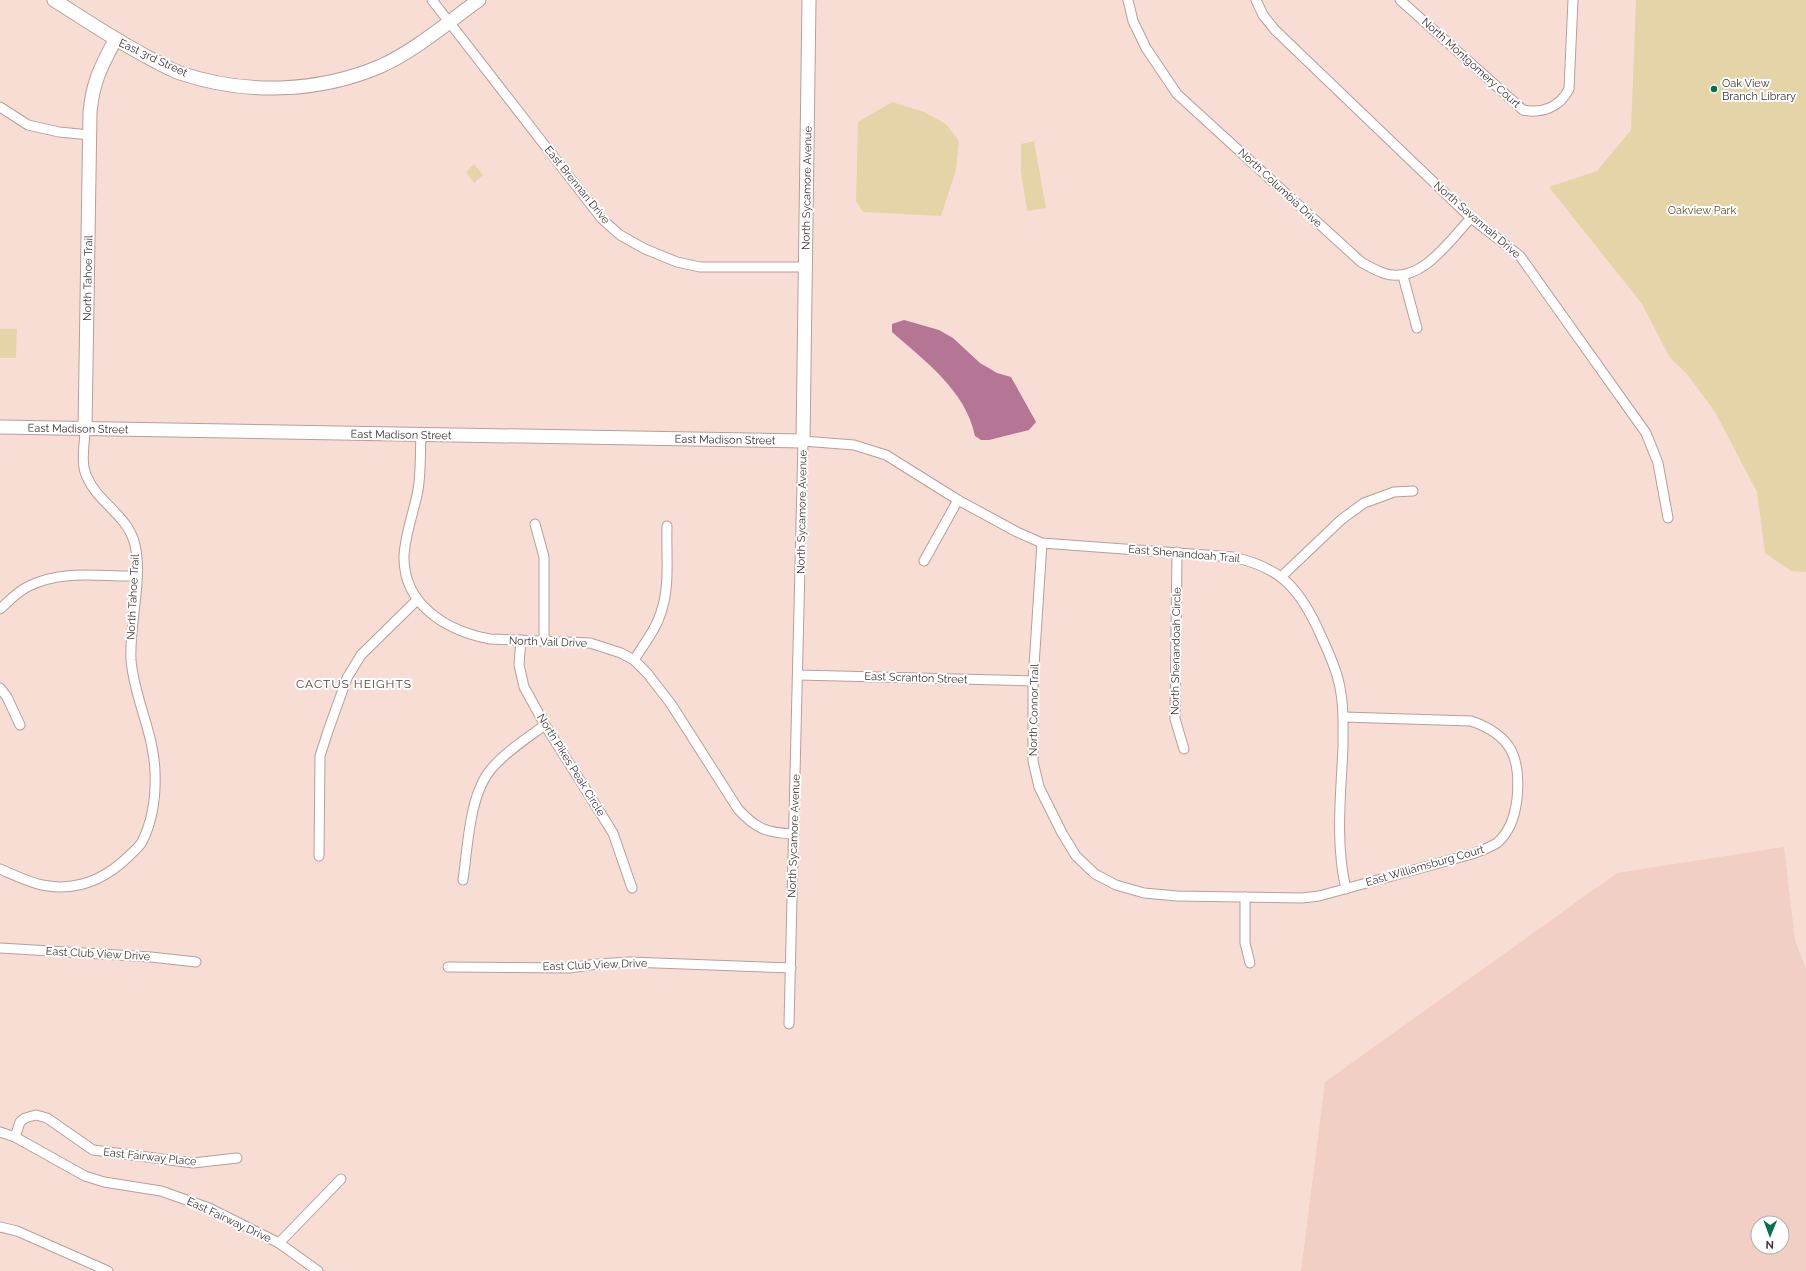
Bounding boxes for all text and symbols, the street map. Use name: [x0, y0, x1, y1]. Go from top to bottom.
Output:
street label: North Montgomery Court: [1419, 15, 1523, 111]
street label: East 3rd Street: [117, 36, 190, 80]
place label: Oak View Branch Library: [1722, 77, 1796, 103]
marker: Oak View Branch Library: [1709, 84, 1719, 94]
street label: North Sycamore Avenue: [799, 125, 815, 250]
street label: East Brennan Drive: [542, 144, 613, 227]
street label: North Columbia Drive: [1235, 146, 1325, 231]
street label: North Savannah Drive: [1431, 179, 1523, 261]
park label: Oakview Park: [1668, 204, 1736, 217]
street label: North Tahoe Trail: [81, 235, 95, 321]
street label: East Madison Street: [27, 422, 129, 436]
street label: East Madison Street: [350, 428, 452, 442]
street label: East Madison Street: [674, 433, 776, 447]
street label: North Sycamore Avenue: [794, 449, 810, 574]
street label: East Shenandoah Trail: [1128, 543, 1240, 565]
street label: North Tahoe Trail: [124, 554, 142, 640]
street label: North Shenandoah Circle: [1168, 586, 1184, 715]
street label: North Vail Drive: [509, 634, 588, 650]
street label: North Connor Trail: [1027, 664, 1041, 756]
street label: East Scranton Street: [864, 670, 968, 686]
district label: CACTUS HEIGHTS: [296, 677, 412, 691]
street label: North Pikes Peak Circle: [534, 712, 608, 819]
street label: North Sycamore Avenue: [785, 773, 803, 898]
street label: East Williamsburg Court: [1364, 843, 1486, 889]
street label: East Club View Drive: [45, 945, 151, 963]
street label: East Club View Drive: [542, 957, 648, 973]
street label: East Fairway Place: [103, 1146, 198, 1168]
street label: East Fairway Drive: [185, 1195, 274, 1246]
north arrow: [1750, 1215, 1790, 1255]
text: N: [1766, 1238, 1774, 1251]

